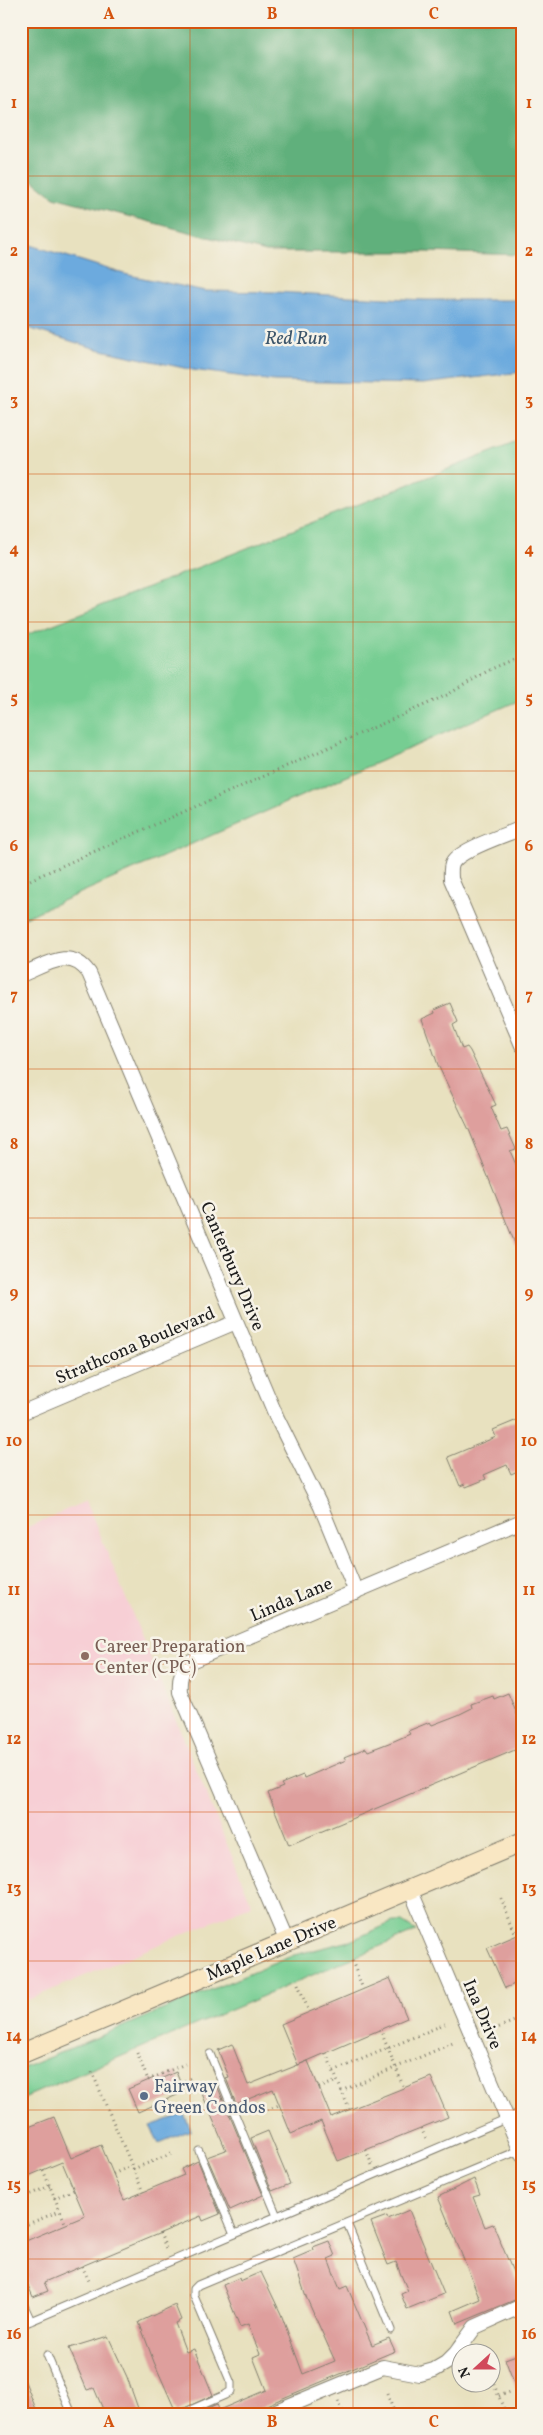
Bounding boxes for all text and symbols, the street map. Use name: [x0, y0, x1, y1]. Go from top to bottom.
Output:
text: A: [103, 4, 115, 26]
text: B: [267, 4, 278, 26]
text: C: [429, 4, 439, 26]
text: 1: [11, 93, 17, 115]
text: 1: [526, 93, 532, 115]
text: 2: [10, 241, 18, 263]
text: 2: [525, 241, 533, 263]
water label: Red Run: [265, 326, 327, 352]
text: 3: [10, 390, 18, 412]
text: 3: [525, 390, 533, 412]
text: 4: [9, 539, 19, 561]
text: 4: [524, 539, 534, 561]
text: 5: [10, 688, 18, 710]
text: 5: [525, 688, 533, 710]
text: 6: [10, 836, 19, 858]
text: 6: [525, 836, 534, 858]
text: 7: [10, 985, 18, 1007]
text: 7: [525, 985, 533, 1007]
text: 8: [10, 1134, 18, 1156]
text: 8: [525, 1134, 533, 1156]
street label: Canterbury Drive: [193, 1198, 270, 1335]
text: 9: [10, 1283, 19, 1305]
text: 9: [525, 1283, 534, 1305]
street label: Strathcona Boulevard: [52, 1301, 219, 1391]
text: 10: [6, 1431, 22, 1453]
text: 10: [521, 1431, 537, 1453]
street label: Linda Lane: [247, 1572, 337, 1629]
text: 11: [8, 1580, 20, 1602]
text: 11: [523, 1580, 535, 1602]
place label: Career Preparation Center (CPC): [95, 1635, 246, 1681]
marker: Career Preparation Center (CPC): [79, 1650, 91, 1662]
text: 12: [7, 1729, 21, 1751]
text: 12: [522, 1729, 536, 1751]
text: 13: [7, 1878, 21, 1900]
text: 13: [522, 1878, 536, 1900]
street label: Maple Lane Drive: [203, 1911, 341, 1988]
street label: Ina Drive: [456, 1976, 508, 2053]
text: 14: [6, 2026, 22, 2048]
text: 14: [521, 2026, 537, 2048]
place label: Fairway Green Condos: [154, 2075, 266, 2121]
marker: Fairway Green Condos: [138, 2090, 150, 2102]
text: 15: [7, 2175, 21, 2197]
text: 15: [522, 2175, 536, 2197]
text: 16: [6, 2324, 22, 2346]
text: 16: [521, 2324, 537, 2346]
north arrow: [450, 2342, 500, 2392]
text: N: [455, 2364, 476, 2380]
text: A: [103, 2412, 115, 2434]
text: B: [267, 2412, 278, 2434]
text: C: [429, 2412, 439, 2434]

